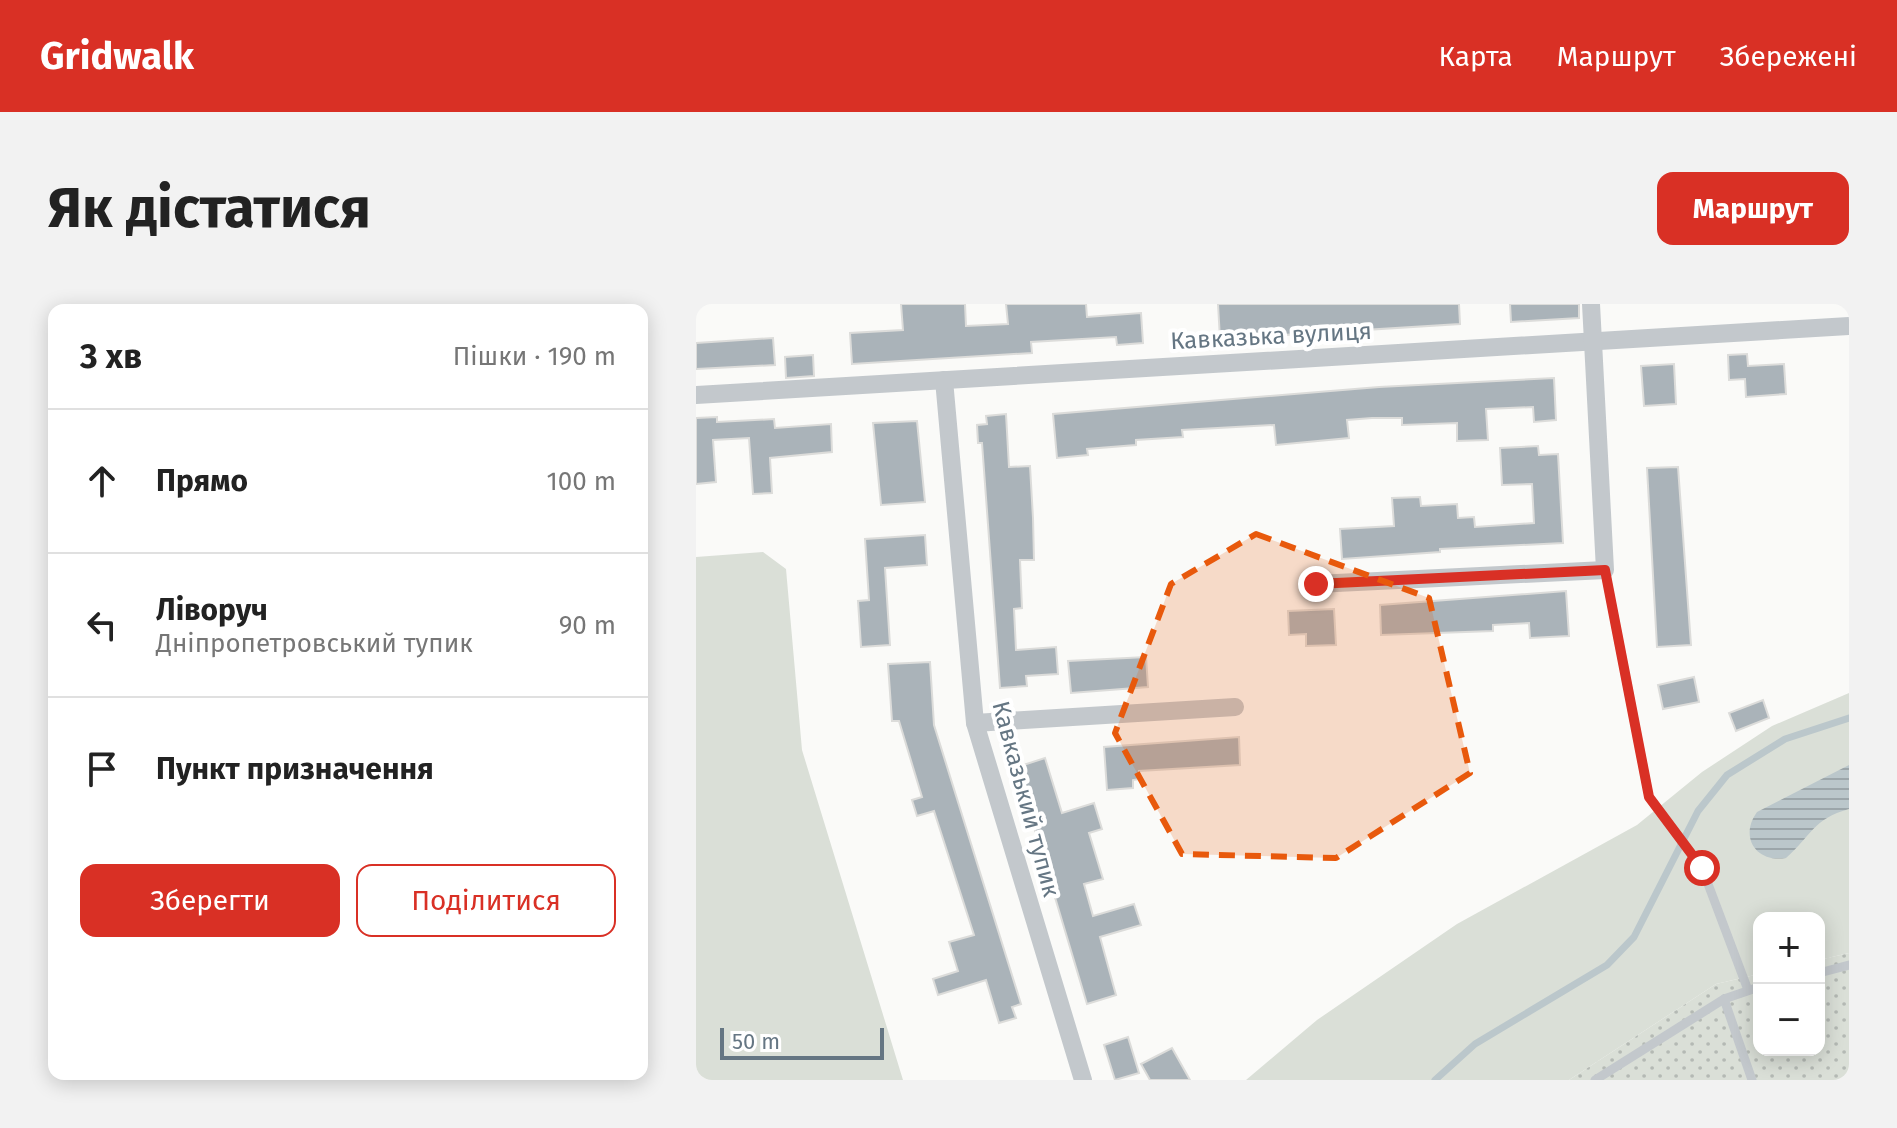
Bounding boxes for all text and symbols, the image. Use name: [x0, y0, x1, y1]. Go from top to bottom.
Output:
text: Gridwalk: [40, 33, 194, 79]
text: Карта: [1439, 40, 1513, 73]
text: Маршрут: [1557, 40, 1676, 73]
text: Збережені: [1720, 40, 1857, 73]
button: Маршрут: [1657, 172, 1849, 245]
text: Як дістатися: [48, 175, 371, 242]
street label: Кавказька вулиця: [1169, 317, 1373, 355]
text: 3 хв: [80, 336, 142, 377]
text: Пішки · 190 m: [453, 341, 616, 372]
icon: ahead: [80, 459, 124, 503]
text: Прямо: [156, 463, 248, 499]
text: 100 m: [547, 466, 616, 497]
route end: [1298, 566, 1334, 602]
text: Ліворуч: [156, 592, 268, 628]
icon: left: [80, 603, 124, 647]
text: 90 m: [559, 610, 616, 641]
text: Дніпропетровський тупик: [156, 628, 473, 659]
street label: Кавказький тупик: [986, 698, 1066, 900]
icon: arrive: [80, 747, 124, 791]
text: Пункт призначення: [156, 751, 434, 787]
route start: [1684, 850, 1720, 886]
button: Зберегти: [80, 864, 340, 937]
button: Поділитися: [356, 864, 616, 937]
map controls: [1753, 912, 1825, 1056]
button: +: [1753, 912, 1825, 984]
button: −: [1753, 984, 1825, 1056]
scale bar: [720, 1024, 884, 1060]
text: 50 m: [732, 1028, 780, 1055]

